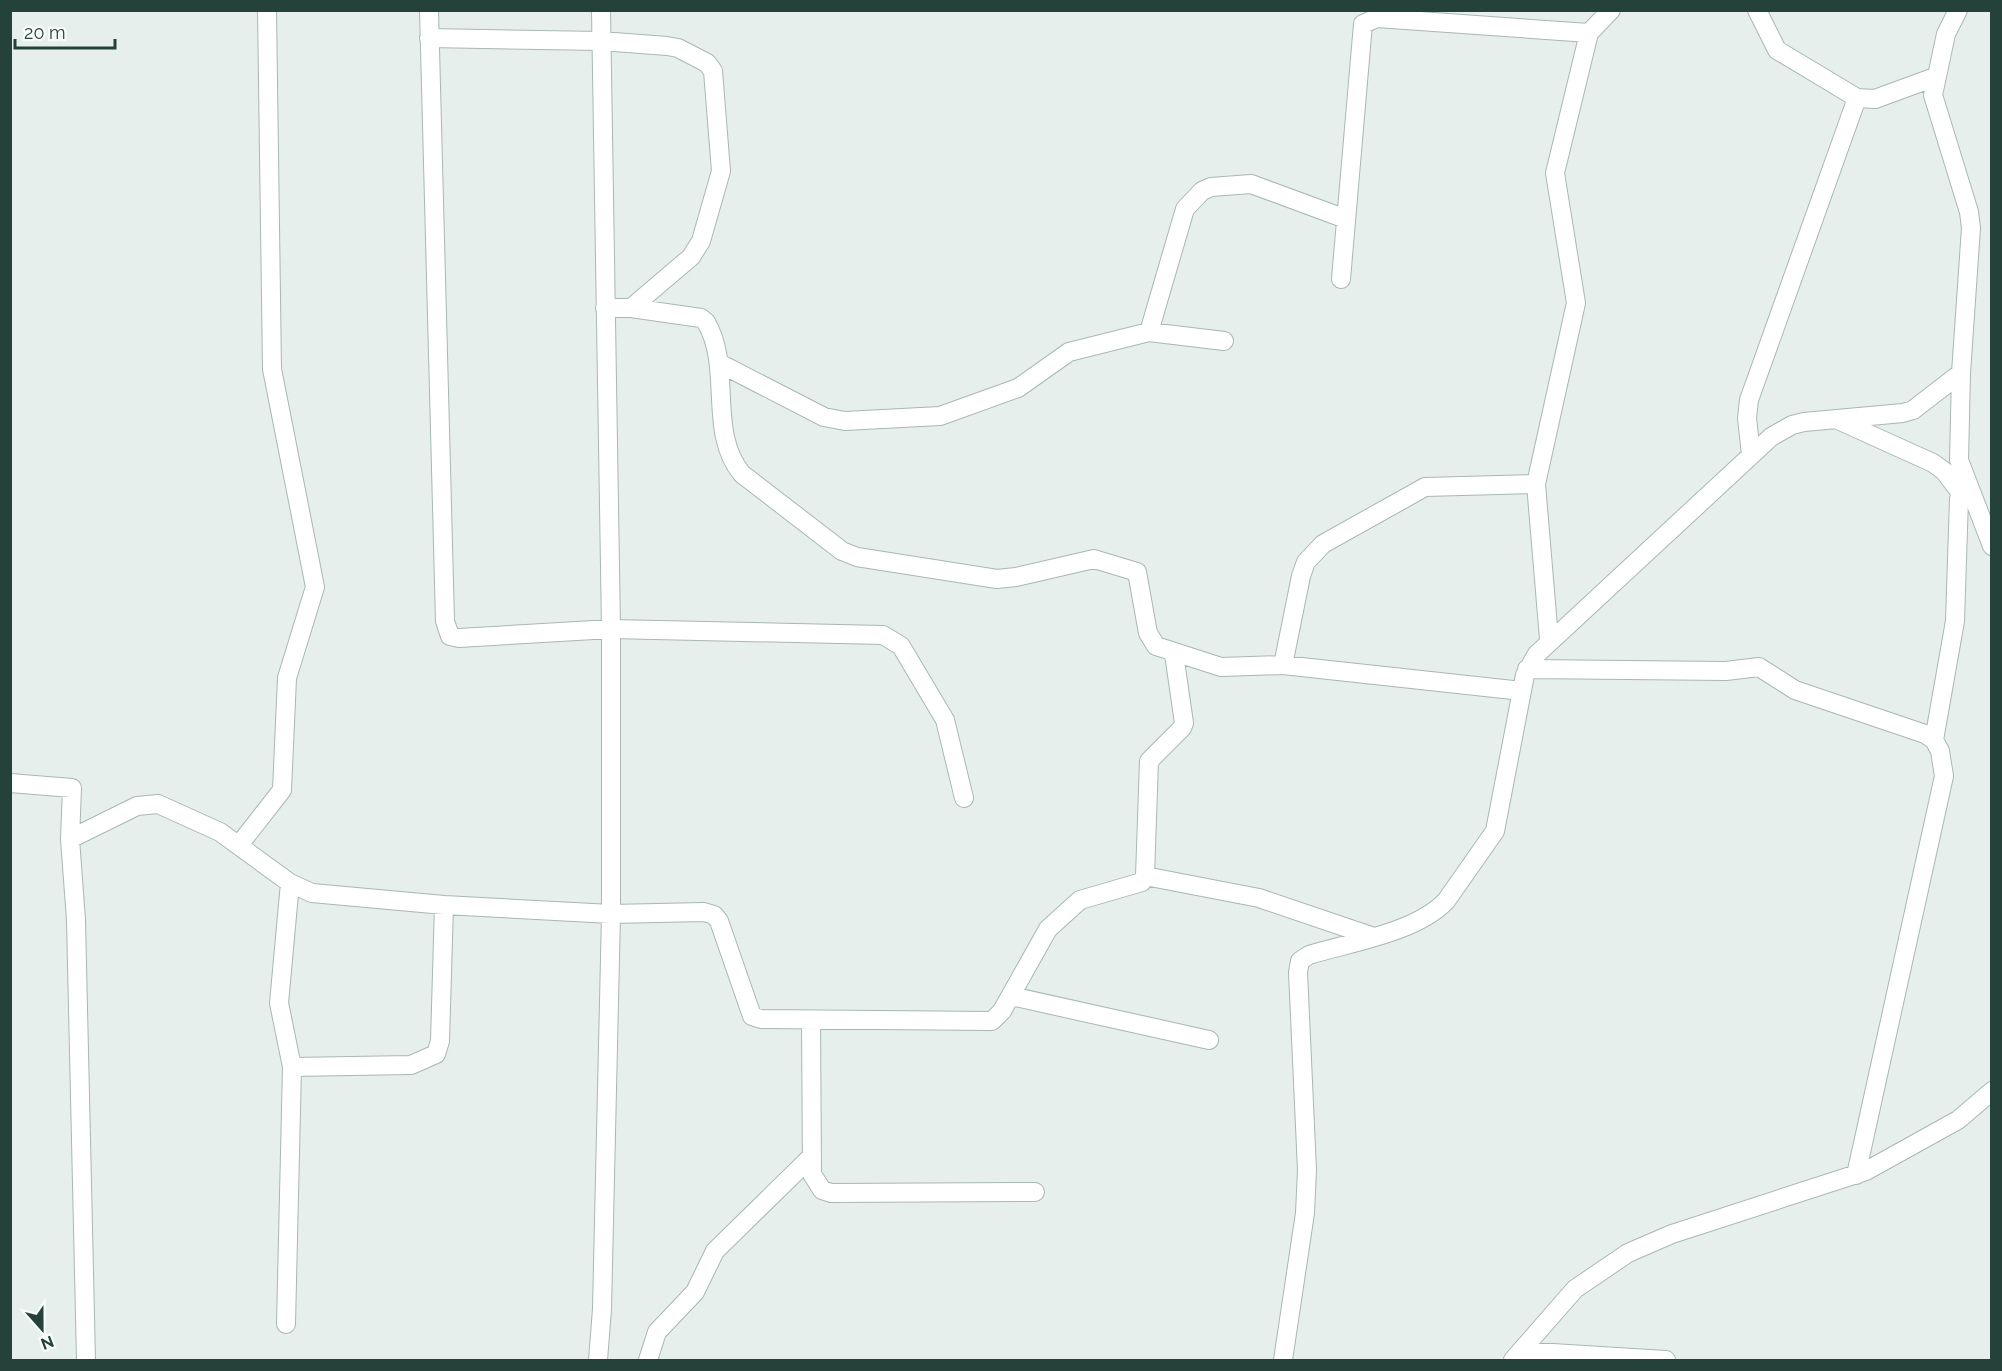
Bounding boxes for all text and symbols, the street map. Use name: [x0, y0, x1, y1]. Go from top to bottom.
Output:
scale bar: [15, 12, 116, 50]
text: 20 m: [24, 22, 66, 43]
north arrow: [12, 1299, 72, 1359]
text: N: [38, 1331, 56, 1354]

